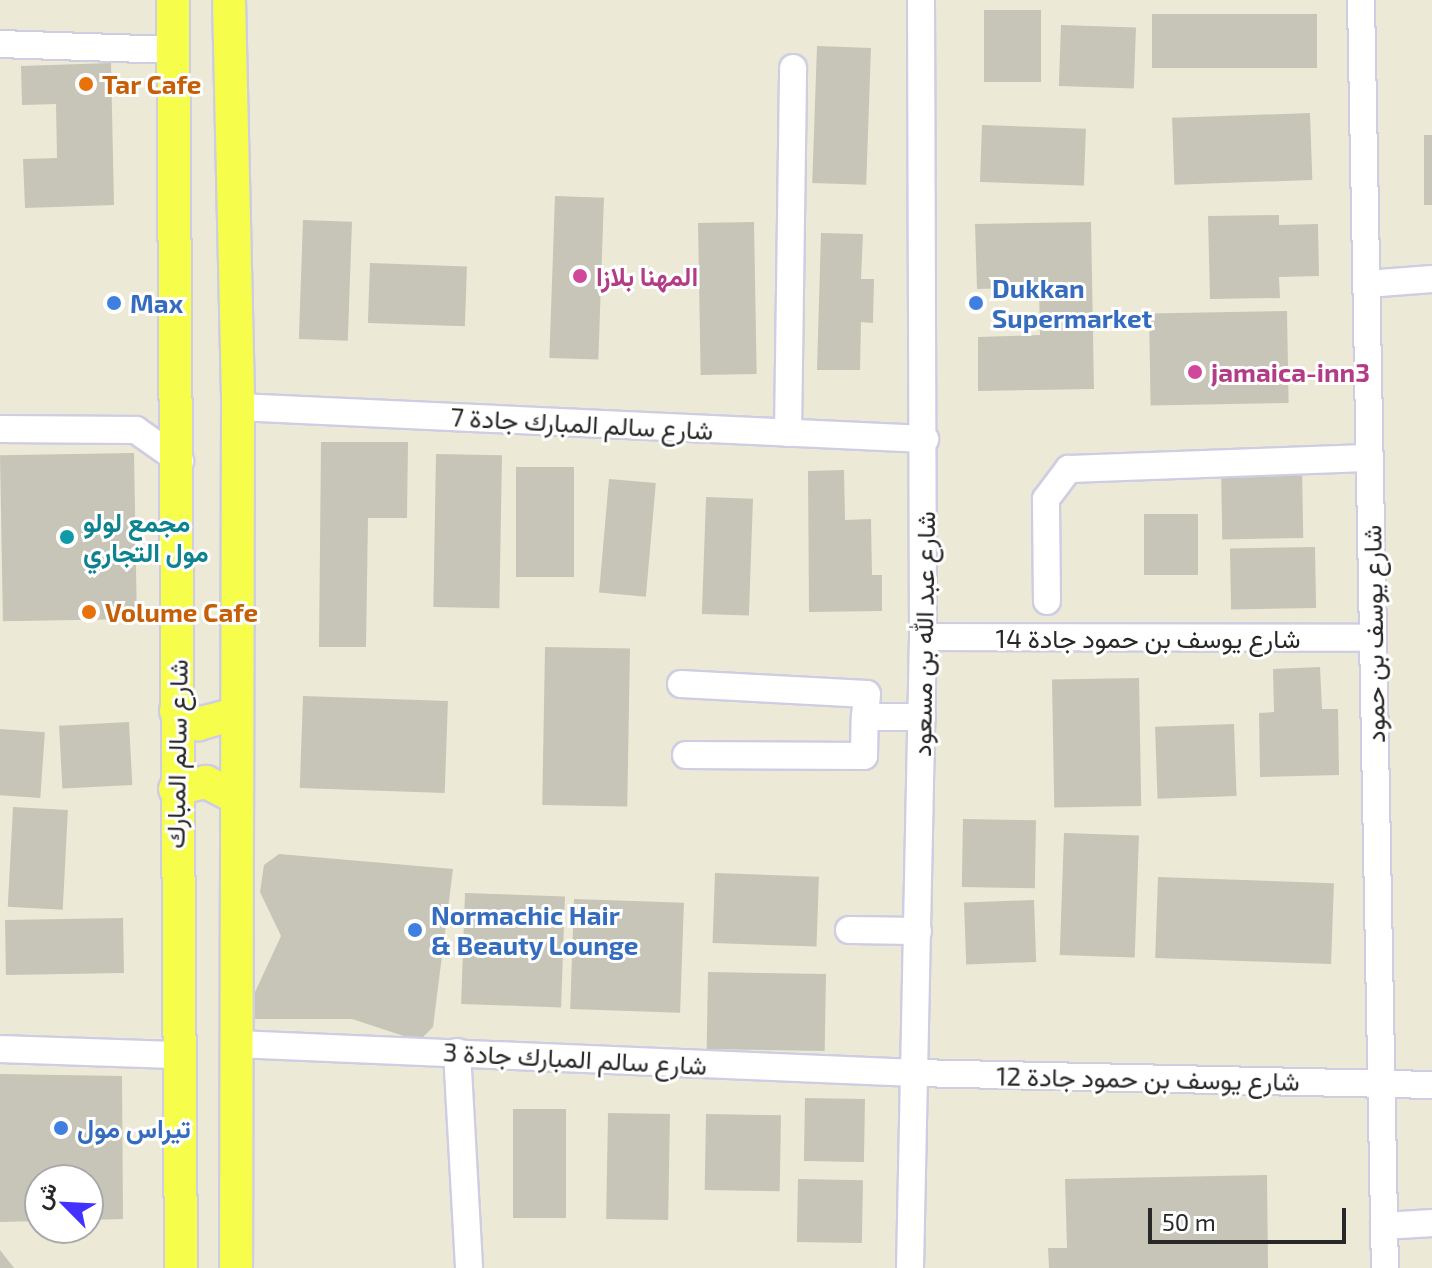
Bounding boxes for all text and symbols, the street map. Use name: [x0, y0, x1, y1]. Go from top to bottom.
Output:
place label: Tar Cafe: [102, 68, 202, 100]
marker: Tar Cafe: [77, 75, 95, 93]
place label: المهنا بلازا: [596, 260, 698, 292]
marker: المهنا بلازا: [571, 267, 589, 285]
place label: Dukkan Supermarket: [992, 272, 1152, 334]
place label: Max: [130, 287, 183, 319]
marker: Max: [105, 294, 123, 312]
marker: Dukkan Supermarket: [967, 294, 985, 312]
place label: jamaica-inn3: [1211, 356, 1370, 388]
marker: jamaica-inn3: [1186, 363, 1204, 381]
street label: شارع سالم المبارك جادة 7: [450, 401, 714, 445]
place label: مجمع لولو مول التجاري: [83, 506, 209, 568]
street label: شارع عبد الله بن مسعود: [905, 511, 941, 757]
street label: شارع يوسف بن حمود: [1355, 525, 1391, 743]
marker: مجمع لولو مول التجاري: [58, 528, 76, 546]
place label: Volume Cafe: [105, 596, 258, 628]
marker: Volume Cafe: [80, 603, 98, 621]
street label: شارع يوسف بن حمود جادة 14: [996, 622, 1300, 654]
street label: شارع سالم المبارك: [159, 659, 193, 849]
place label: Normachic Hair & Beauty Lounge: [431, 899, 639, 960]
marker: Normachic Hair & Beauty Lounge: [406, 921, 424, 939]
street label: شارع سالم المبارك جادة 3: [442, 1036, 708, 1080]
street label: شارع يوسف بن حمود جادة 12: [996, 1060, 1300, 1096]
place label: تيراس مول: [77, 1112, 191, 1144]
marker: تيراس مول: [52, 1119, 70, 1137]
north arrow: [24, 1164, 104, 1244]
text: ش: [27, 1178, 61, 1212]
scale bar: [1152, 1192, 1350, 1242]
text: 50 m: [1162, 1207, 1216, 1236]

